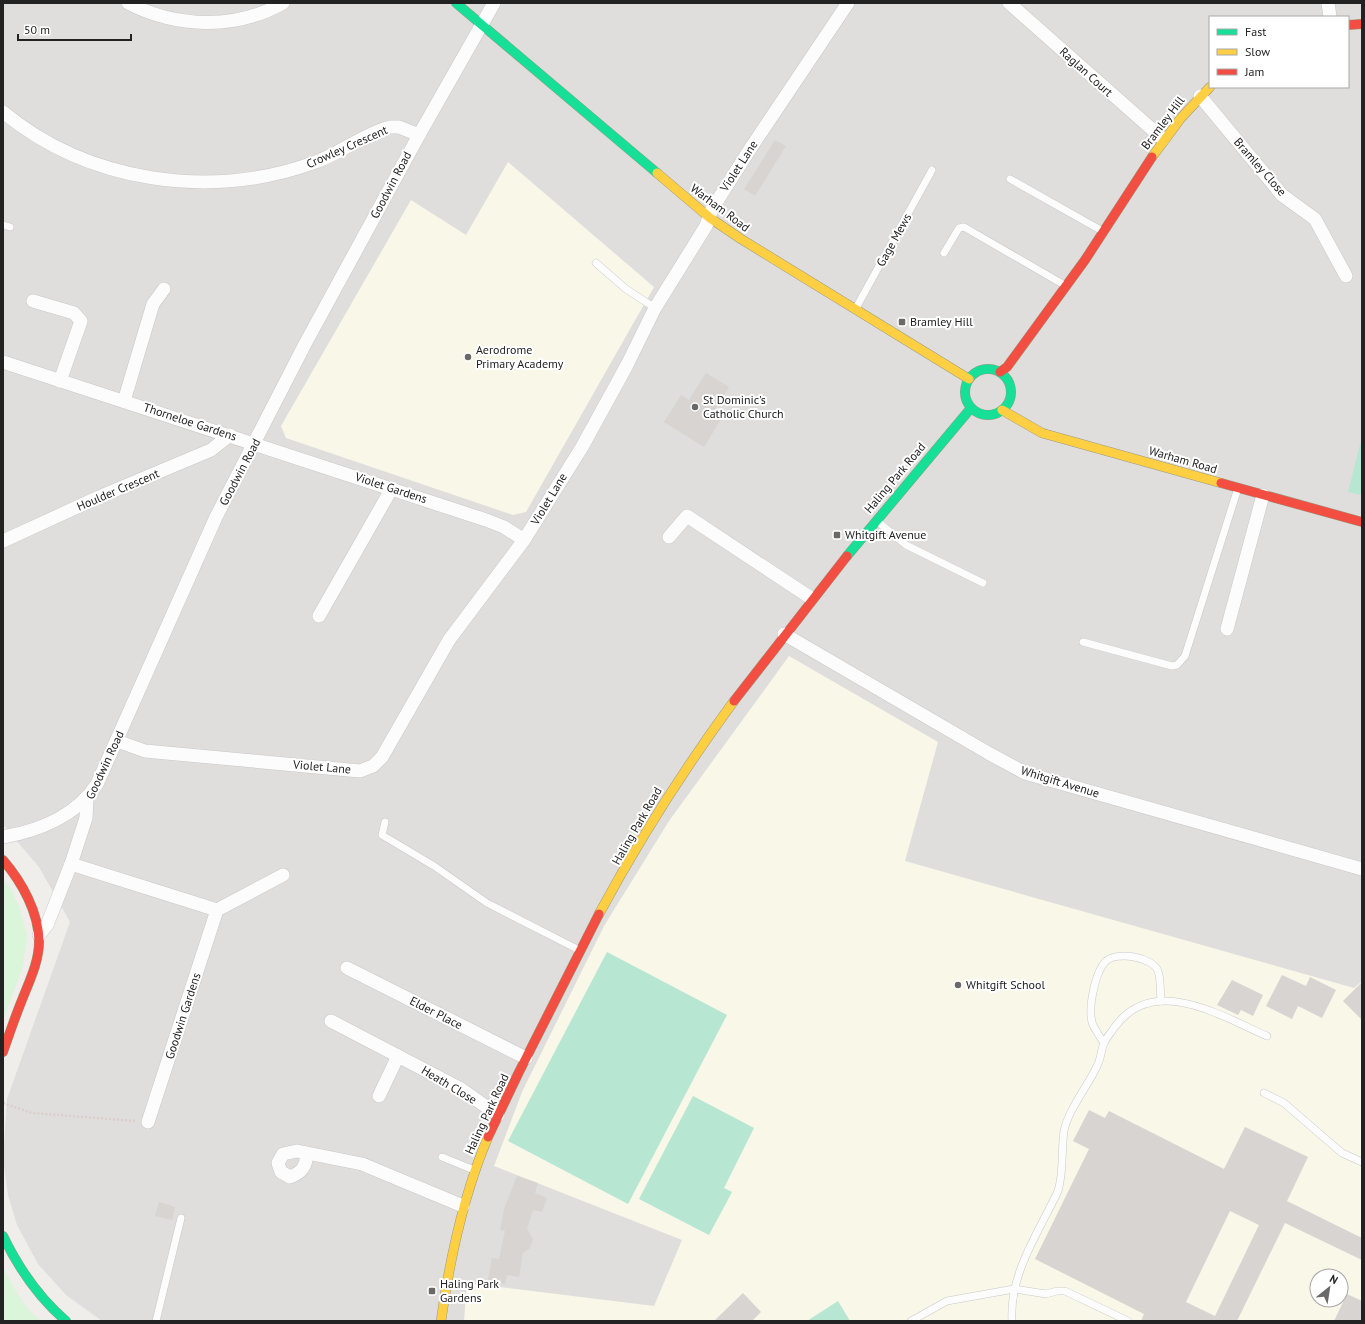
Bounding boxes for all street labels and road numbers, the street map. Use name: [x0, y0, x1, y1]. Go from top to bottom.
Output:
street label: Raglan Court: [1057, 44, 1116, 99]
street label: Bramley Hill: [1138, 93, 1188, 152]
street label: Crowley Crescent: [304, 122, 390, 171]
street label: Bramley Close: [1231, 134, 1290, 199]
street label: Violet Lane: [716, 137, 761, 195]
street label: Goodwin Road: [367, 149, 415, 221]
street label: Warham Road: [688, 180, 753, 235]
street label: Gage Mews: [873, 211, 914, 269]
street label: Thorneloe Gardens: [142, 399, 239, 444]
street label: Goodwin Road: [216, 436, 264, 508]
street label: Haling Park Road: [861, 439, 928, 516]
street label: Warham Road: [1147, 443, 1219, 476]
street label: Houlder Crescent: [74, 465, 161, 514]
street label: Violet Gardens: [352, 469, 429, 506]
street label: Violet Lane: [527, 470, 570, 528]
street label: Goodwin Road: [82, 728, 127, 801]
street label: Violet Lane: [292, 756, 352, 776]
street label: Whitgift Avenue: [1019, 762, 1101, 801]
street label: Haling Park Road: [608, 784, 665, 867]
street label: Goodwin Gardens: [161, 971, 204, 1061]
street label: Elder Place: [407, 993, 465, 1032]
street label: Heath Close: [419, 1062, 480, 1107]
street label: Haling Park Road: [461, 1071, 512, 1157]

